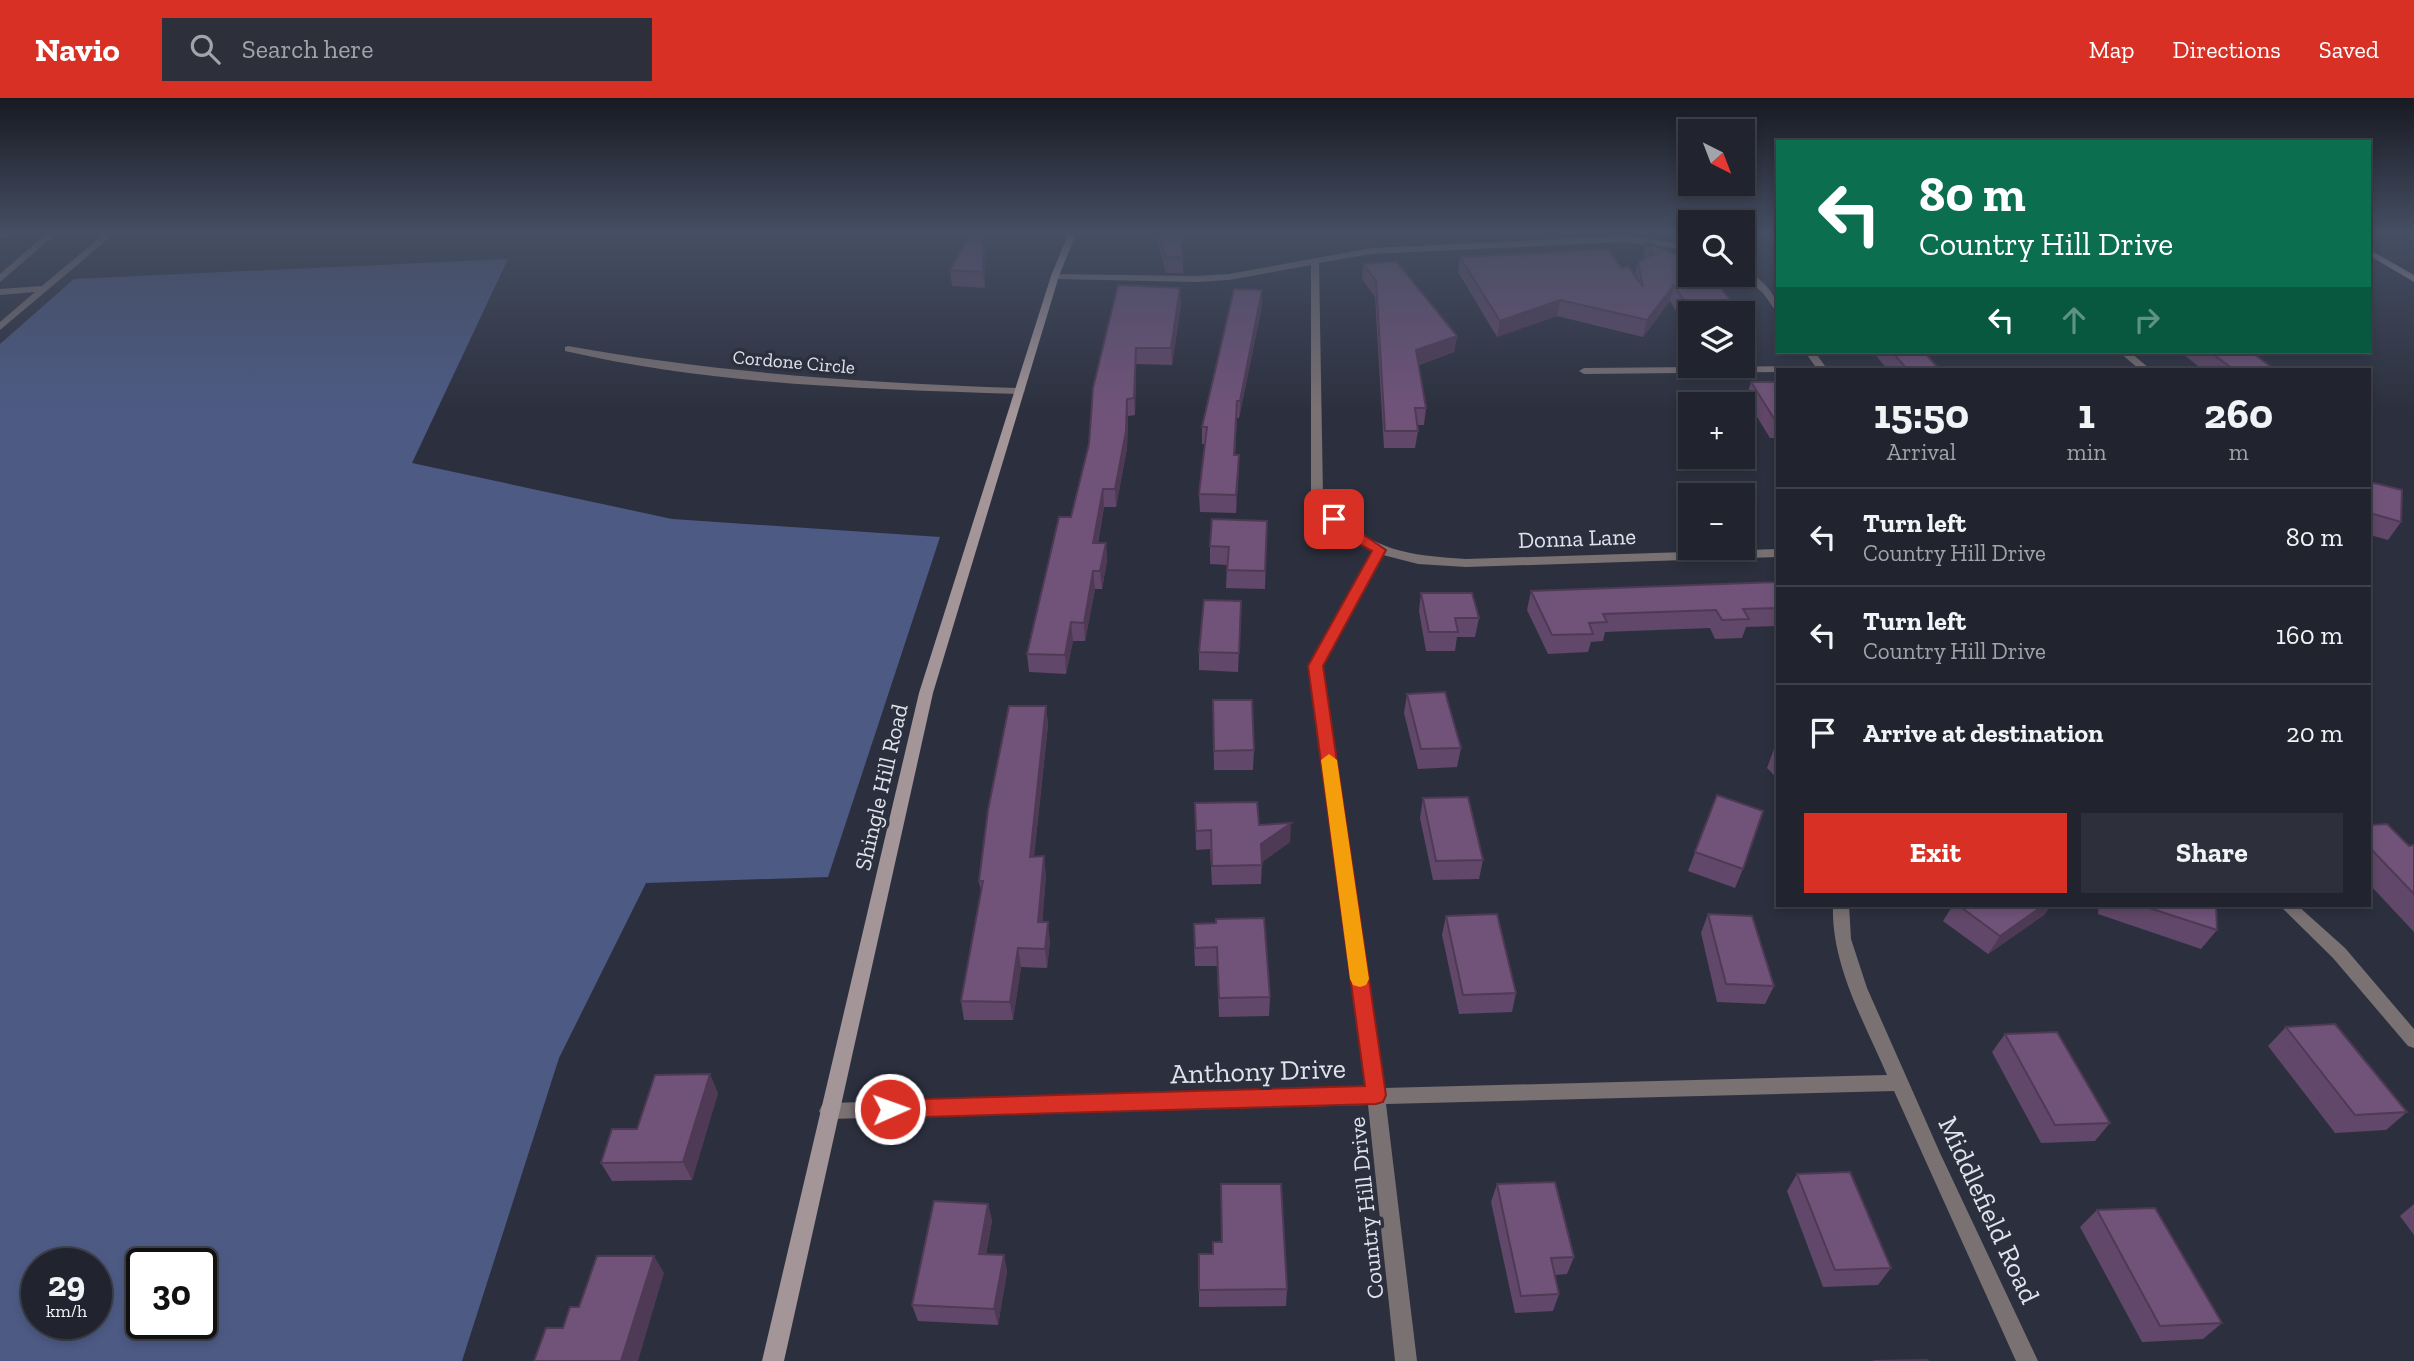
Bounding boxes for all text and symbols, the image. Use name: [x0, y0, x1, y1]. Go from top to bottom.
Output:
search box: [162, 18, 652, 81]
text: Navio: [35, 30, 120, 69]
icon: search: [186, 30, 224, 68]
text: Search here: [242, 33, 374, 65]
text: Map: [2089, 35, 2135, 64]
text: Directions: [2173, 35, 2281, 64]
text: Saved: [2319, 35, 2379, 64]
north arrow: [1678, 119, 1755, 196]
map controls: [1678, 119, 1755, 560]
text: 80 m: [1919, 165, 2026, 224]
icon: left: [1804, 168, 1895, 259]
button: search: [1678, 210, 1755, 287]
text: Country Hill Drive: [1919, 225, 2173, 263]
button: layers: [1678, 301, 1755, 378]
icon: left: [1982, 301, 2020, 339]
icon: ahead: [2055, 301, 2093, 339]
icon: right: [2128, 301, 2166, 339]
street label: Cordone Circle: [732, 345, 856, 379]
text: 15:50: [1874, 388, 1969, 439]
text: 1: [2078, 388, 2095, 439]
text: 260: [2204, 388, 2273, 439]
button: +: [1678, 392, 1755, 469]
text: Arrival: [1887, 438, 1956, 466]
text: min: [2067, 438, 2106, 466]
text: m: [2229, 438, 2249, 466]
button: −: [1678, 483, 1755, 560]
pin: [1304, 489, 1364, 549]
icon: arrive: [1315, 500, 1353, 538]
text: Turn left: [1863, 507, 1966, 539]
icon: left: [1804, 518, 1842, 556]
text: 80 m: [2286, 521, 2343, 553]
street label: Donna Lane: [1517, 522, 1637, 554]
text: Country Hill Drive: [1863, 539, 2046, 567]
text: Turn left: [1863, 605, 1966, 637]
icon: left: [1804, 616, 1842, 654]
text: 160 m: [2276, 619, 2343, 651]
text: Country Hill Drive: [1863, 637, 2046, 665]
street label: Shingle Hill Road: [848, 701, 914, 873]
icon: arrive: [1804, 714, 1842, 752]
text: Arrive at destination: [1863, 717, 2103, 749]
text: 20 m: [2286, 717, 2343, 749]
button: Exit: [1804, 813, 2067, 893]
button: Share: [2081, 813, 2343, 893]
street label: Anthony Drive: [1170, 1051, 1346, 1091]
position arrow: [853, 1072, 927, 1146]
street label: Middlefield Road: [1931, 1111, 2047, 1309]
street label: Country Hill Drive: [1343, 1116, 1389, 1300]
speed limit sign: 30: [126, 1248, 217, 1339]
text: 29: [48, 1263, 85, 1305]
text: km/h: [46, 1300, 87, 1322]

